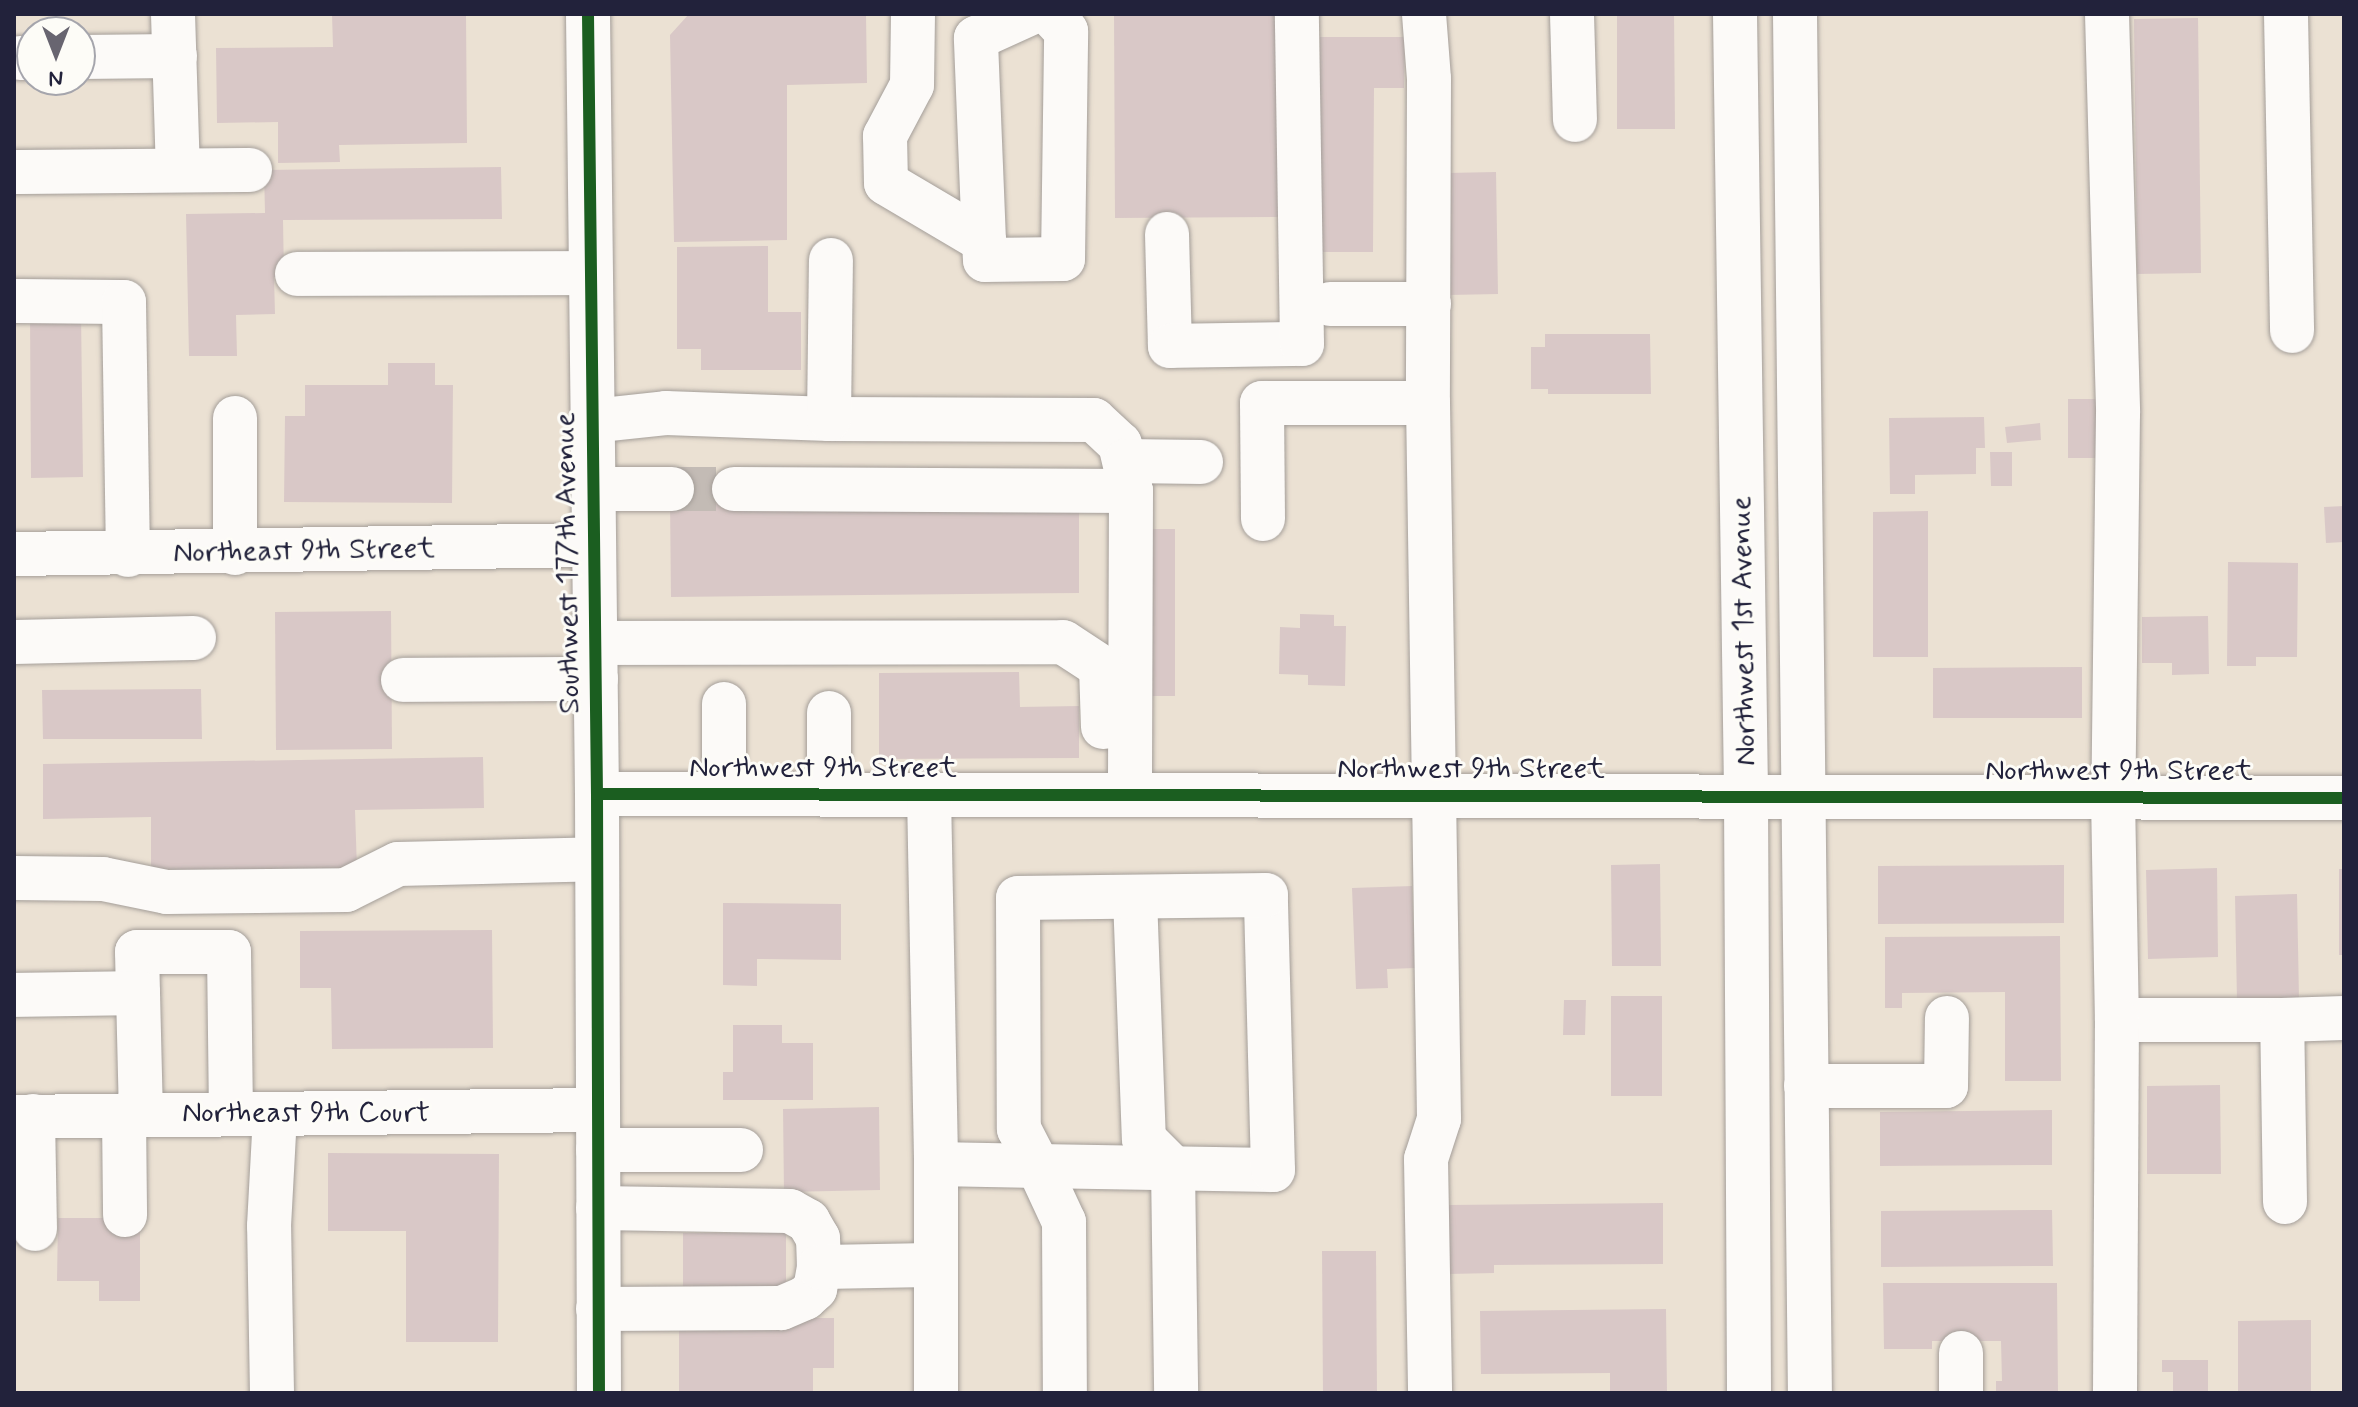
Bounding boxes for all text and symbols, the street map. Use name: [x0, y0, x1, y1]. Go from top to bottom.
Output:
north arrow: [16, 16, 96, 96]
text: N: [49, 64, 63, 92]
street label: Southwest 177th Avenue: [547, 412, 589, 714]
street label: Northwest 1st Avenue: [1724, 496, 1764, 766]
street label: Northeast 9th Street: [173, 531, 435, 571]
street label: Northwest 9th Street: [689, 750, 957, 786]
street label: Northwest 9th Street: [1337, 751, 1605, 787]
street label: Northwest 9th Street: [1985, 753, 2253, 789]
street label: Northeast 9th Court: [182, 1095, 430, 1131]

